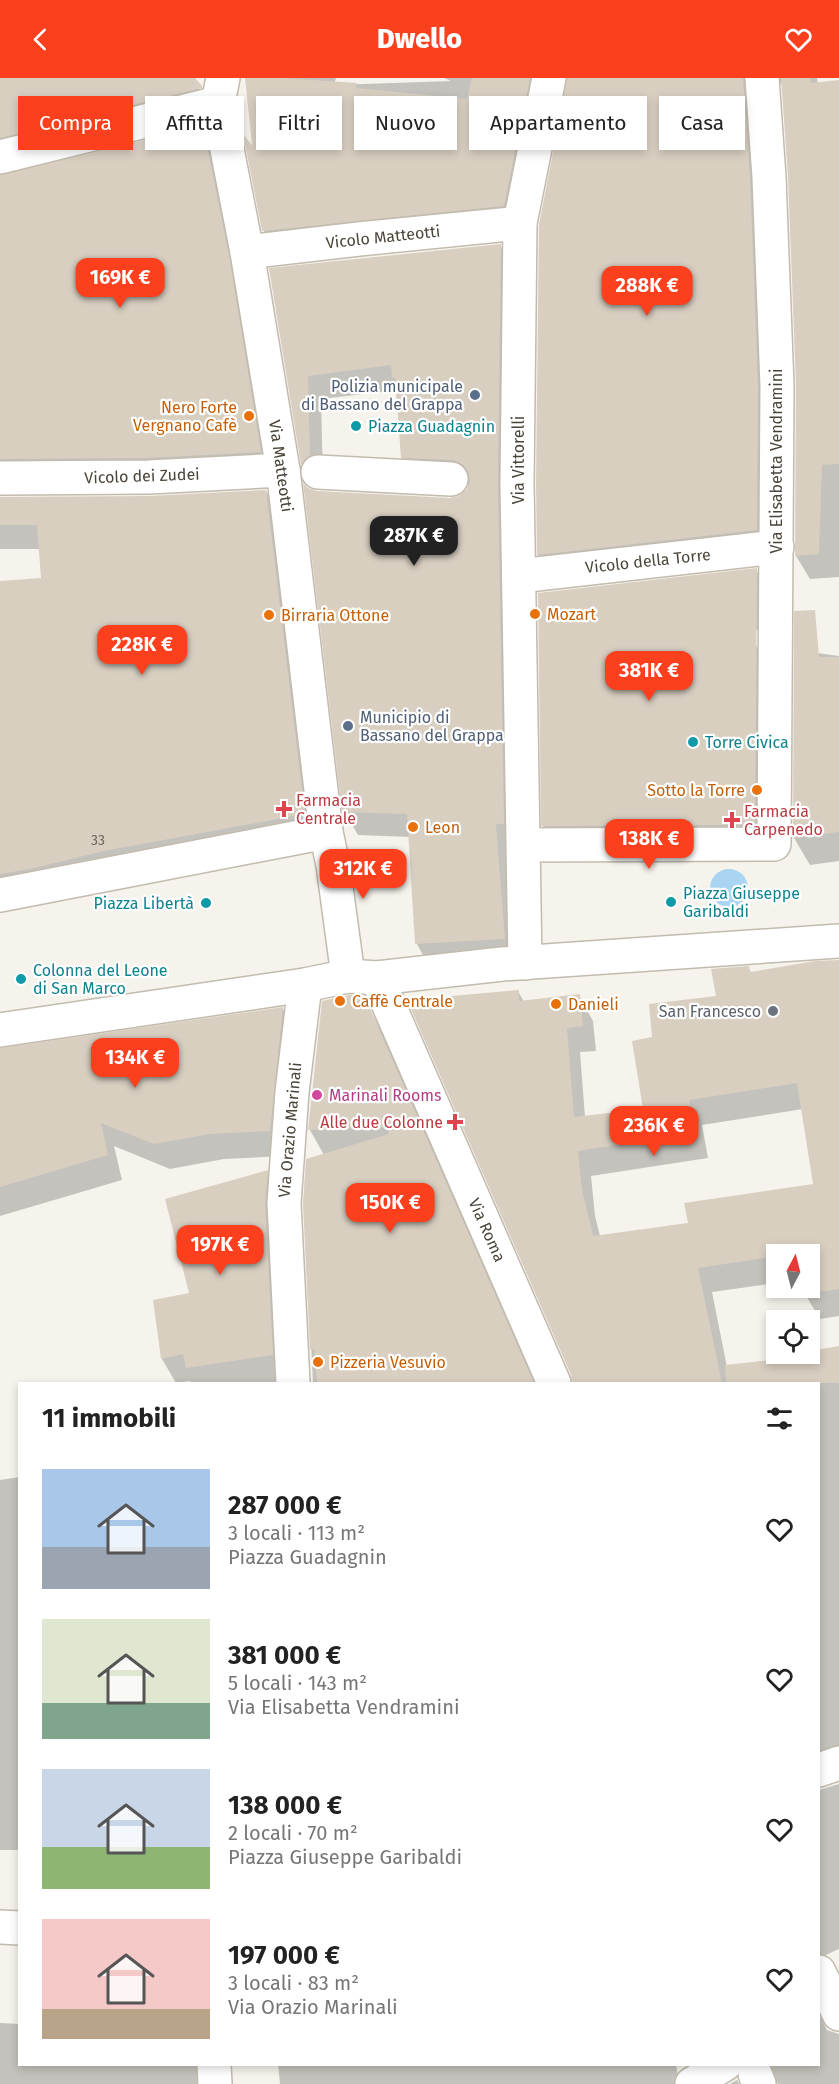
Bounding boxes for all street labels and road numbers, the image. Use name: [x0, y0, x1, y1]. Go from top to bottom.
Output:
street label: Vicolo Matteotti: [325, 222, 441, 252]
street label: Via Elisabetta Vendramini: [767, 368, 786, 554]
street label: Via Vittorelli: [509, 416, 528, 504]
street label: Via Matteotti: [265, 419, 297, 513]
street label: Vicolo dei Zudei: [84, 464, 200, 488]
street label: Vicolo della Torre: [584, 545, 712, 577]
street label: Via Orazio Marinali: [275, 1062, 305, 1198]
street label: Via Roma: [465, 1195, 509, 1265]

